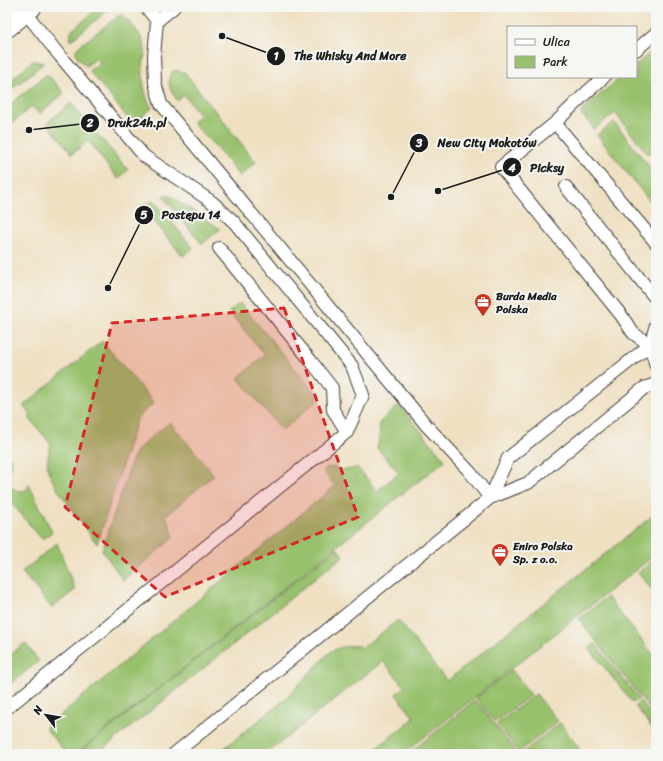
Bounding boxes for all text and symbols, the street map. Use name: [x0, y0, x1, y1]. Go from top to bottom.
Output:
legend: [507, 26, 637, 78]
text: Ulica: [543, 31, 571, 53]
callout: The Whisky And More: [266, 44, 415, 68]
text: 1: [273, 45, 279, 67]
text: The Whisky And More: [294, 45, 407, 67]
text: Park: [543, 51, 568, 73]
callout: Druk24h.pl: [80, 111, 175, 135]
text: 2: [86, 112, 94, 134]
text: Druk24h.pl: [108, 112, 167, 134]
callout: New City Mokotów: [409, 131, 544, 155]
text: 3: [415, 132, 423, 154]
text: New City Mokotów: [437, 132, 537, 154]
callout: Picksy: [502, 155, 572, 179]
text: 4: [507, 157, 516, 179]
text: Picksy: [530, 157, 565, 179]
callout: Postępu 14: [134, 203, 229, 227]
text: 5: [140, 204, 148, 226]
text: Postępu 14: [162, 204, 221, 226]
place label: Burda Media Polska: [496, 287, 557, 319]
office icon: Burda Media Polska: [473, 292, 493, 317]
place label: Eniro Polska Sp. z o.o.: [512, 537, 573, 569]
office icon: Eniro Polska Sp. z o.o.: [490, 542, 510, 567]
north arrow: [26, 695, 66, 735]
text: N: [27, 702, 48, 719]

